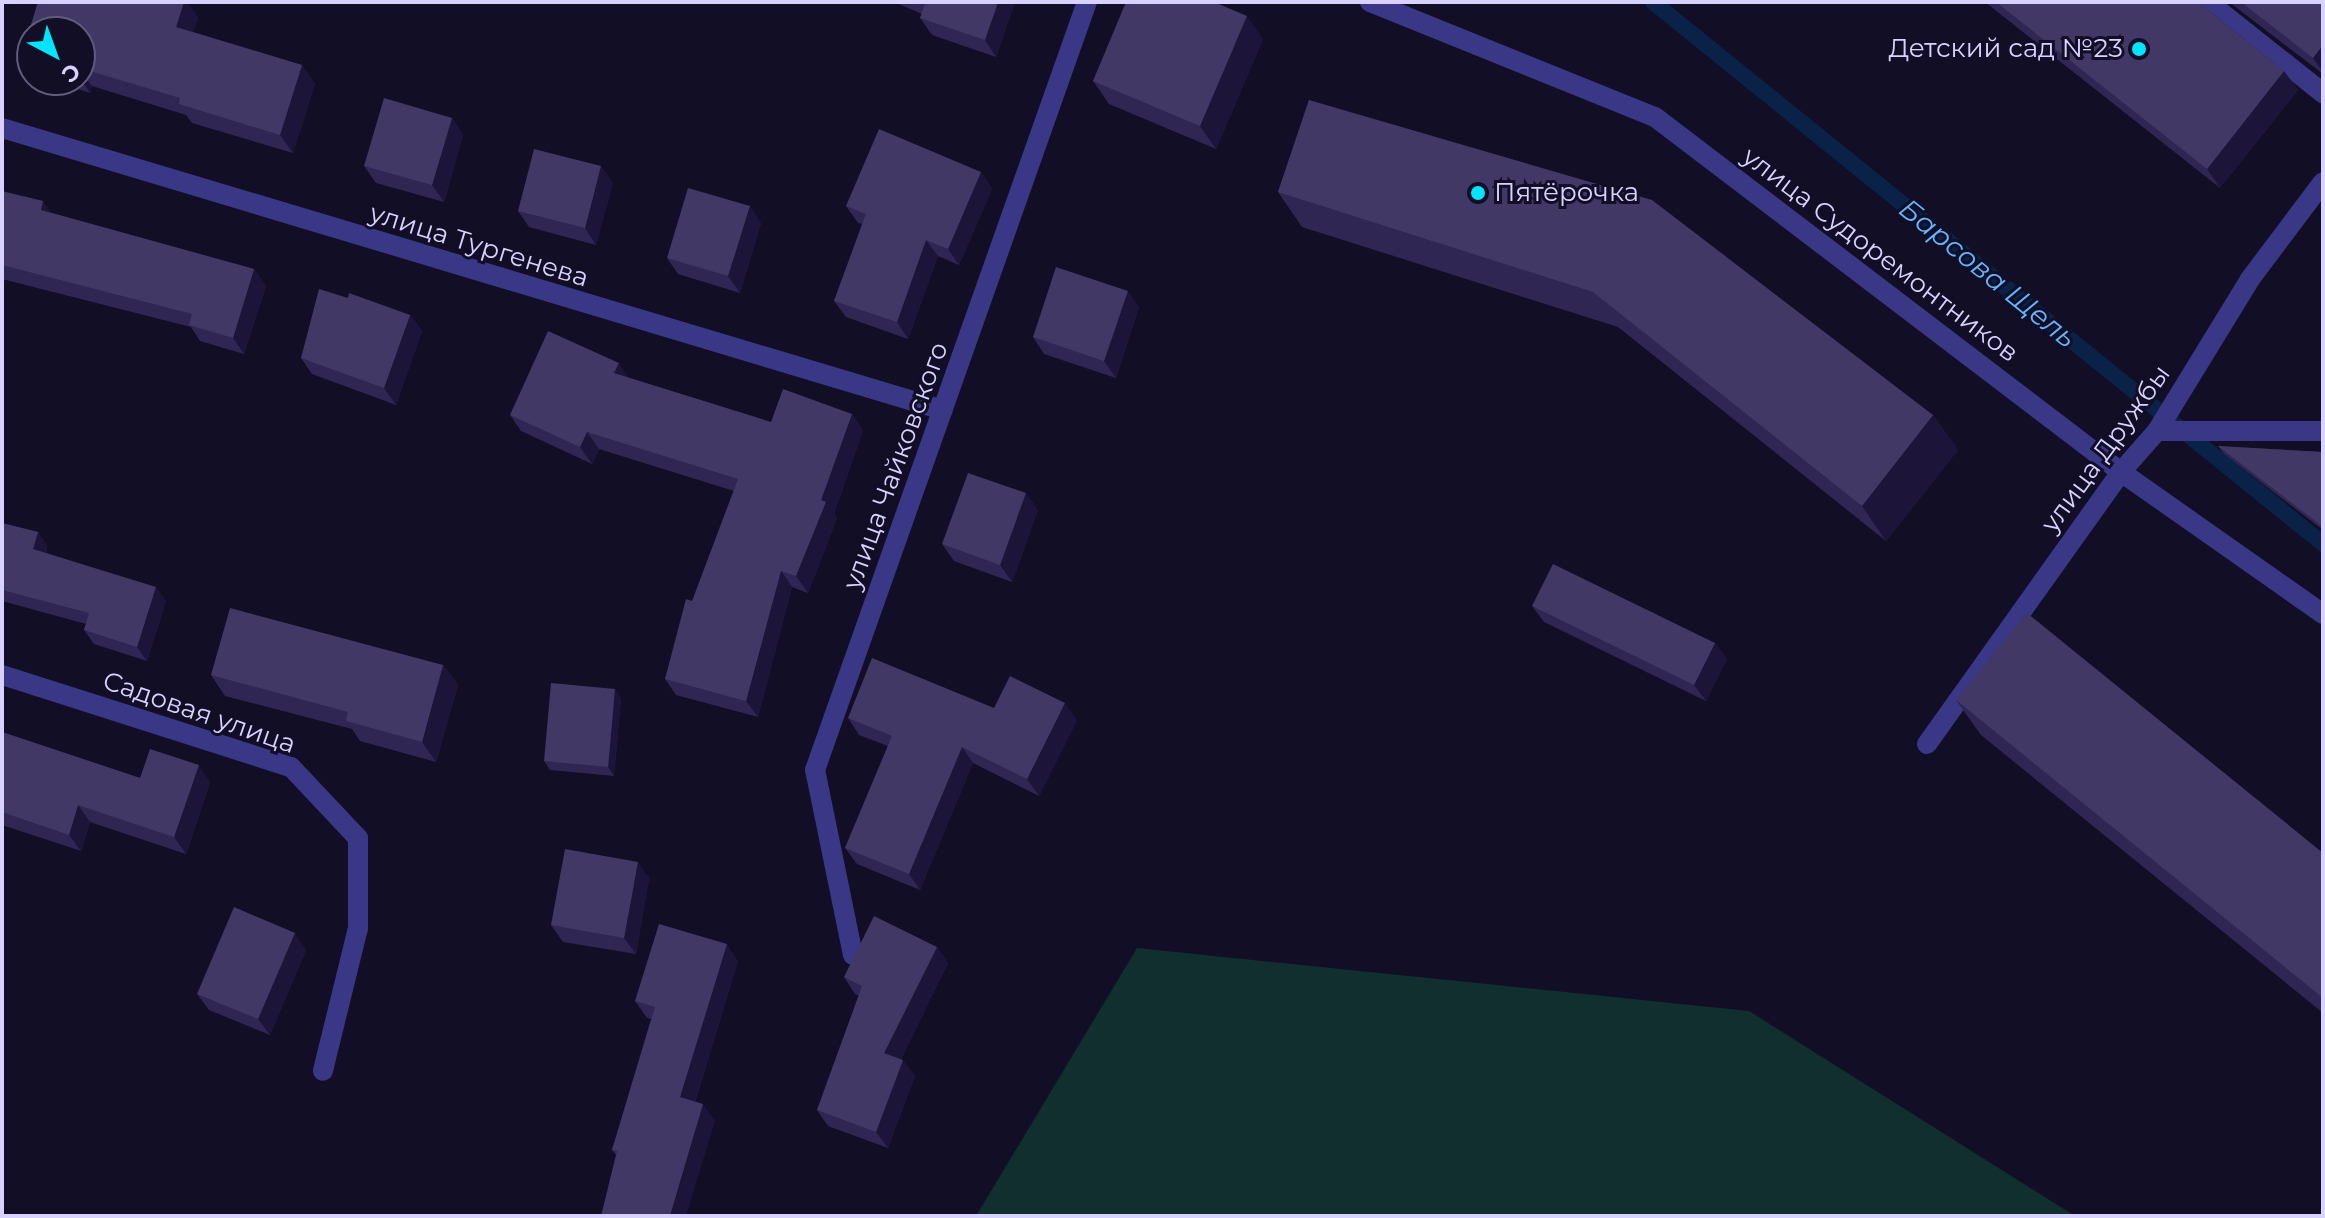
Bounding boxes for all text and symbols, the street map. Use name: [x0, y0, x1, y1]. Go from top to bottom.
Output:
north arrow: [16, 16, 96, 96]
place label: Детский сад №23: [1889, 33, 2123, 65]
marker: Детский сад №23: [2130, 40, 2148, 58]
text: С: [56, 58, 86, 88]
street label: улица Судоремонтников: [1736, 141, 2024, 369]
place label: Пятёрочка: [1494, 177, 1639, 209]
marker: Пятёрочка: [1469, 184, 1487, 202]
water label: Барсова Щель: [1893, 191, 2083, 355]
street label: улица Тургенева: [366, 198, 592, 294]
street label: улица Чайковского: [837, 338, 955, 594]
street label: улица Дружбы: [2035, 359, 2177, 539]
street label: Садовая улица: [99, 665, 299, 761]

